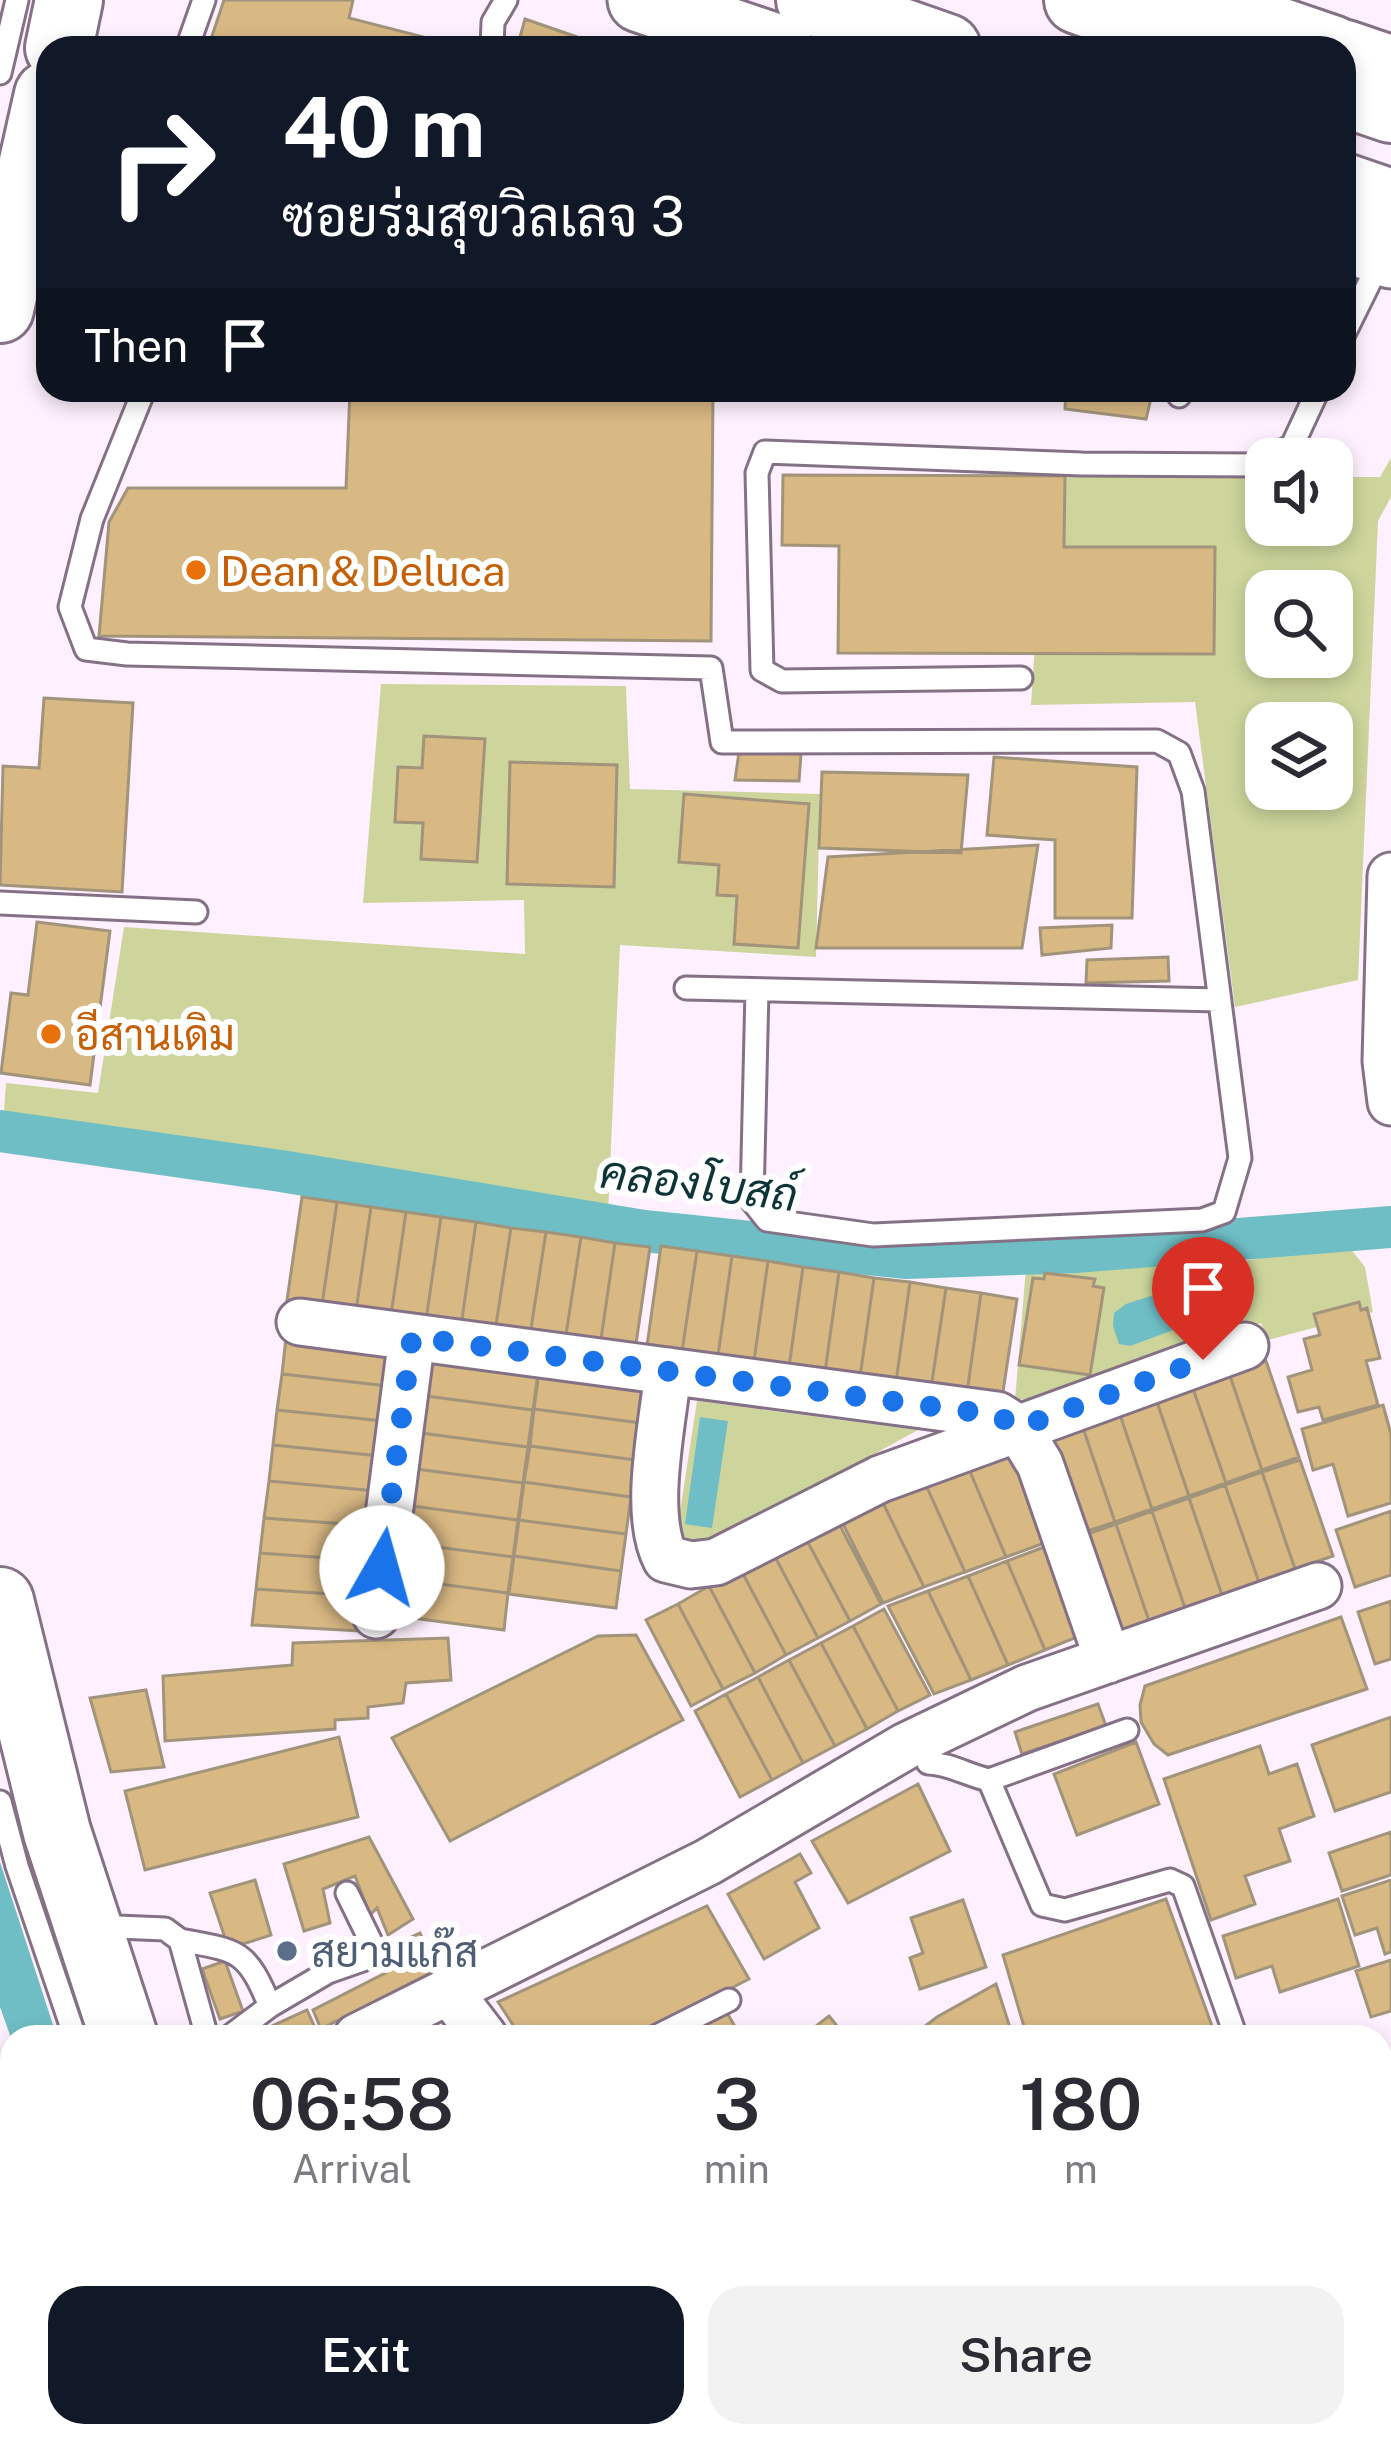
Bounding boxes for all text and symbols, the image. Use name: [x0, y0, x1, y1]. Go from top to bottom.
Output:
text: 40 m: [282, 77, 485, 176]
icon: right: [84, 84, 240, 240]
text: ซอยร่มสุขวิลเลจ 3: [282, 185, 685, 248]
icon: arrive: [212, 312, 278, 378]
text: Then: [84, 319, 188, 372]
map controls: [1245, 438, 1353, 810]
button: sound: [1245, 438, 1353, 546]
place label: Dean & Deluca: [220, 546, 505, 595]
marker: Dean & Deluca: [183, 557, 209, 583]
button: search: [1245, 570, 1353, 678]
button: layers: [1245, 702, 1353, 810]
place label: อีสานเดิม: [75, 1009, 235, 1059]
marker: อีสานเดิม: [38, 1021, 64, 1047]
water label: คลองโบสถ์: [597, 1142, 807, 1222]
pin: [1152, 1237, 1254, 1360]
icon: arrive: [1170, 1255, 1236, 1321]
position arrow: [319, 1505, 445, 1631]
place label: สยามแก๊ส: [311, 1927, 478, 1976]
marker: สยามแก๊ส: [274, 1938, 300, 1964]
text: 06:58: [250, 2062, 454, 2146]
text: 3: [713, 2062, 760, 2146]
text: 180: [1020, 2062, 1142, 2146]
text: Arrival: [292, 2146, 412, 2192]
text: min: [704, 2146, 770, 2192]
text: m: [1064, 2146, 1098, 2192]
button: Exit: [48, 2286, 684, 2424]
button: Share: [708, 2286, 1344, 2424]

